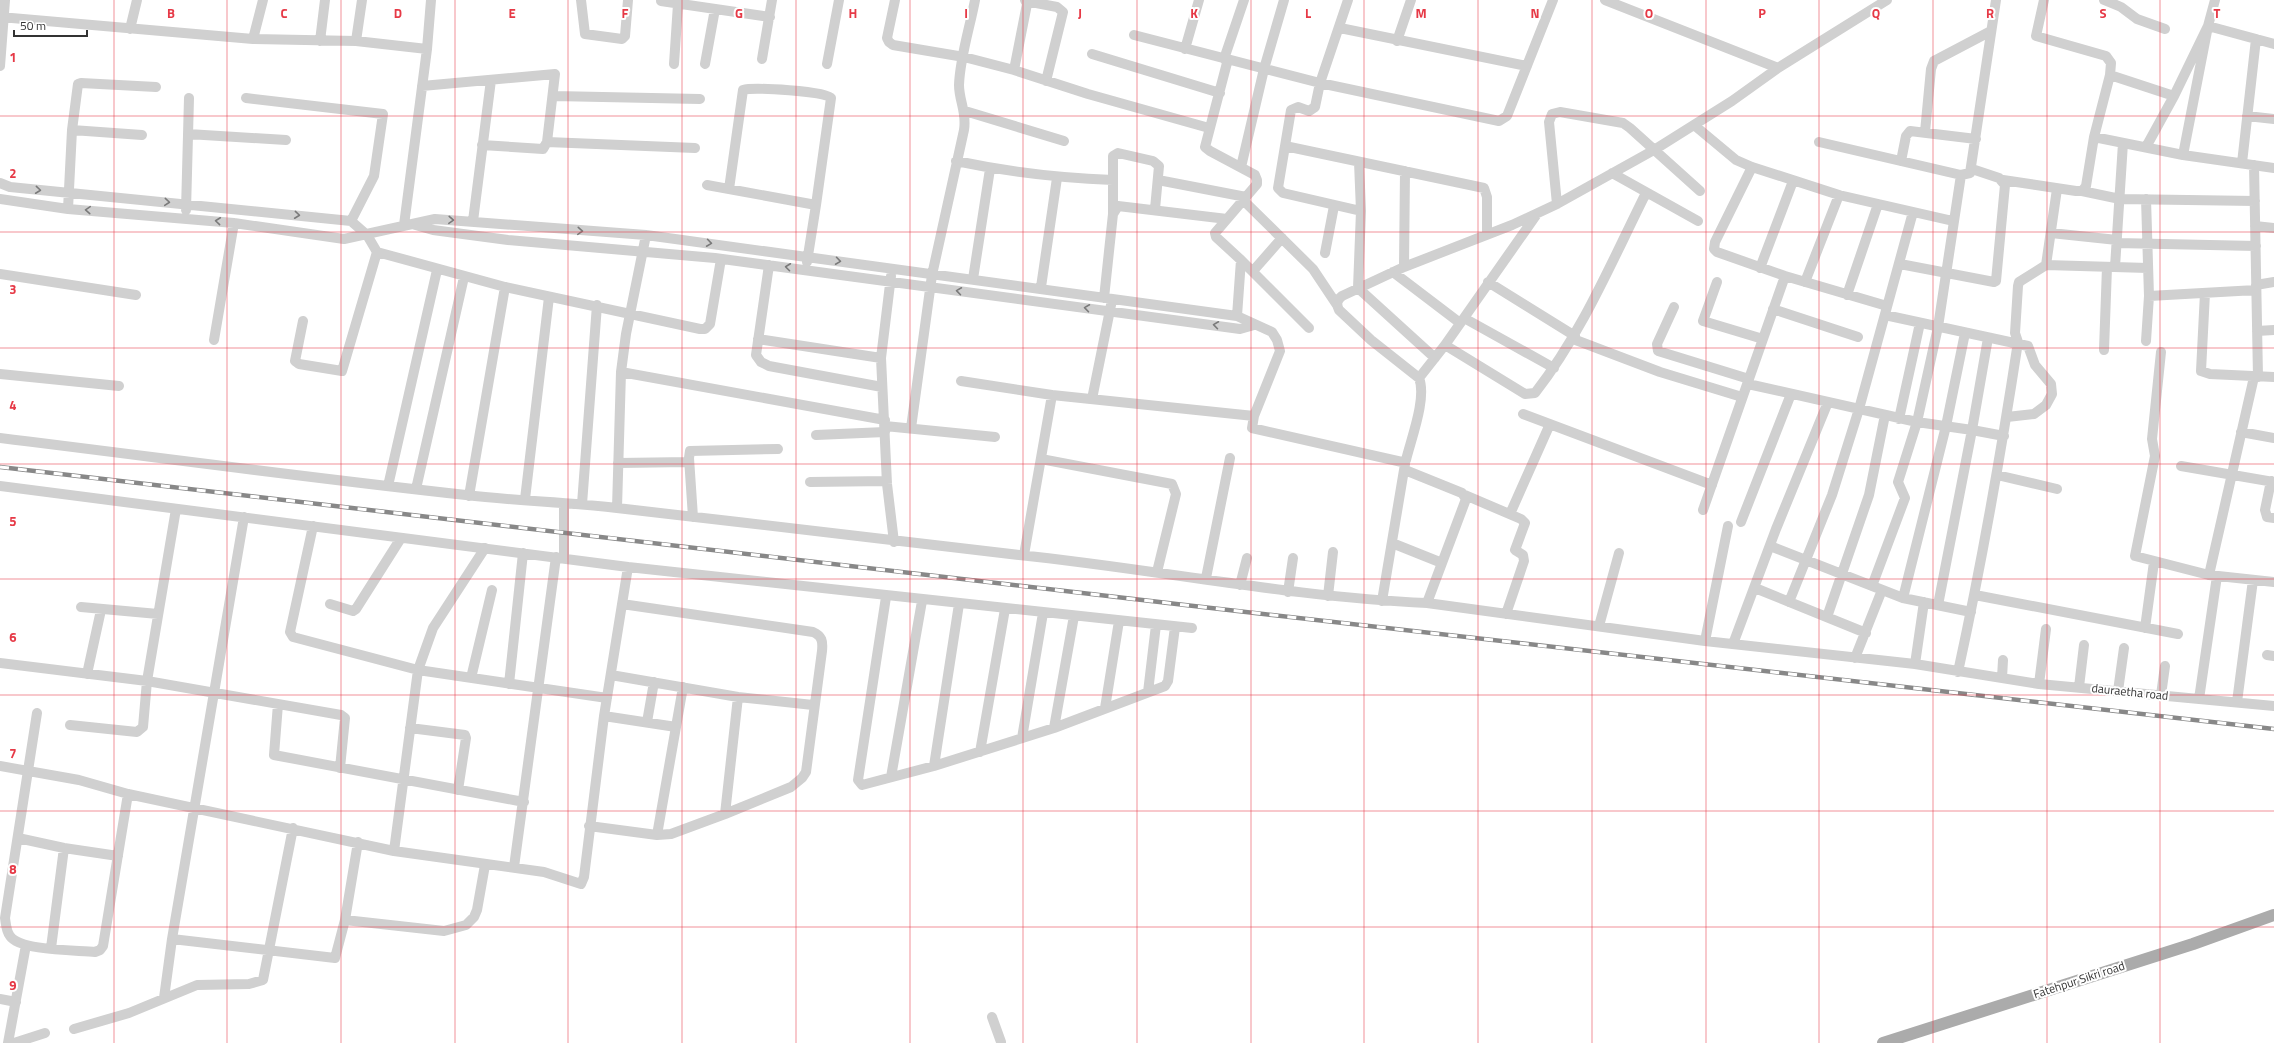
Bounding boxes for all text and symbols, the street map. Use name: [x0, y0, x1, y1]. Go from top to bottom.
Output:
text: B: [167, 3, 175, 23]
text: C: [280, 3, 288, 23]
text: D: [394, 3, 402, 23]
text: E: [508, 3, 516, 23]
text: F: [622, 3, 629, 23]
text: G: [735, 3, 743, 23]
text: H: [849, 3, 857, 23]
text: I: [964, 3, 968, 23]
text: J: [1078, 3, 1082, 23]
text: K: [1190, 3, 1198, 23]
text: L: [1305, 3, 1311, 23]
text: M: [1415, 3, 1427, 23]
text: N: [1530, 3, 1540, 23]
text: O: [1645, 3, 1653, 23]
text: P: [1758, 3, 1766, 23]
text: Q: [1872, 3, 1880, 23]
text: R: [1986, 3, 1994, 23]
text: S: [2099, 3, 2107, 23]
text: T: [2214, 3, 2221, 23]
scale bar: [14, 12, 87, 38]
text: 50 m: [20, 16, 46, 35]
text: 1: [9, 47, 17, 67]
text: 2: [9, 163, 17, 183]
one-way arrow: [35, 185, 41, 194]
one-way arrow: [164, 198, 170, 207]
one-way arrow: [85, 206, 91, 215]
one-way arrow: [294, 210, 300, 219]
one-way arrow: [448, 215, 454, 224]
one-way arrow: [215, 217, 221, 226]
one-way arrow: [577, 226, 583, 235]
one-way arrow: [706, 238, 713, 247]
one-way arrow: [835, 256, 841, 265]
one-way arrow: [785, 263, 791, 272]
text: 3: [9, 279, 17, 299]
one-way arrow: [955, 287, 962, 296]
one-way arrow: [1084, 304, 1090, 313]
one-way arrow: [1213, 321, 1219, 330]
text: 4: [9, 395, 17, 415]
text: 5: [9, 511, 17, 531]
text: 6: [9, 627, 17, 647]
street label: dauraetha road: [2091, 678, 2169, 705]
text: 7: [9, 743, 17, 763]
text: 8: [9, 859, 17, 879]
street label: Fatehpur Sikri road: [2031, 956, 2127, 1003]
text: 9: [9, 975, 17, 995]

